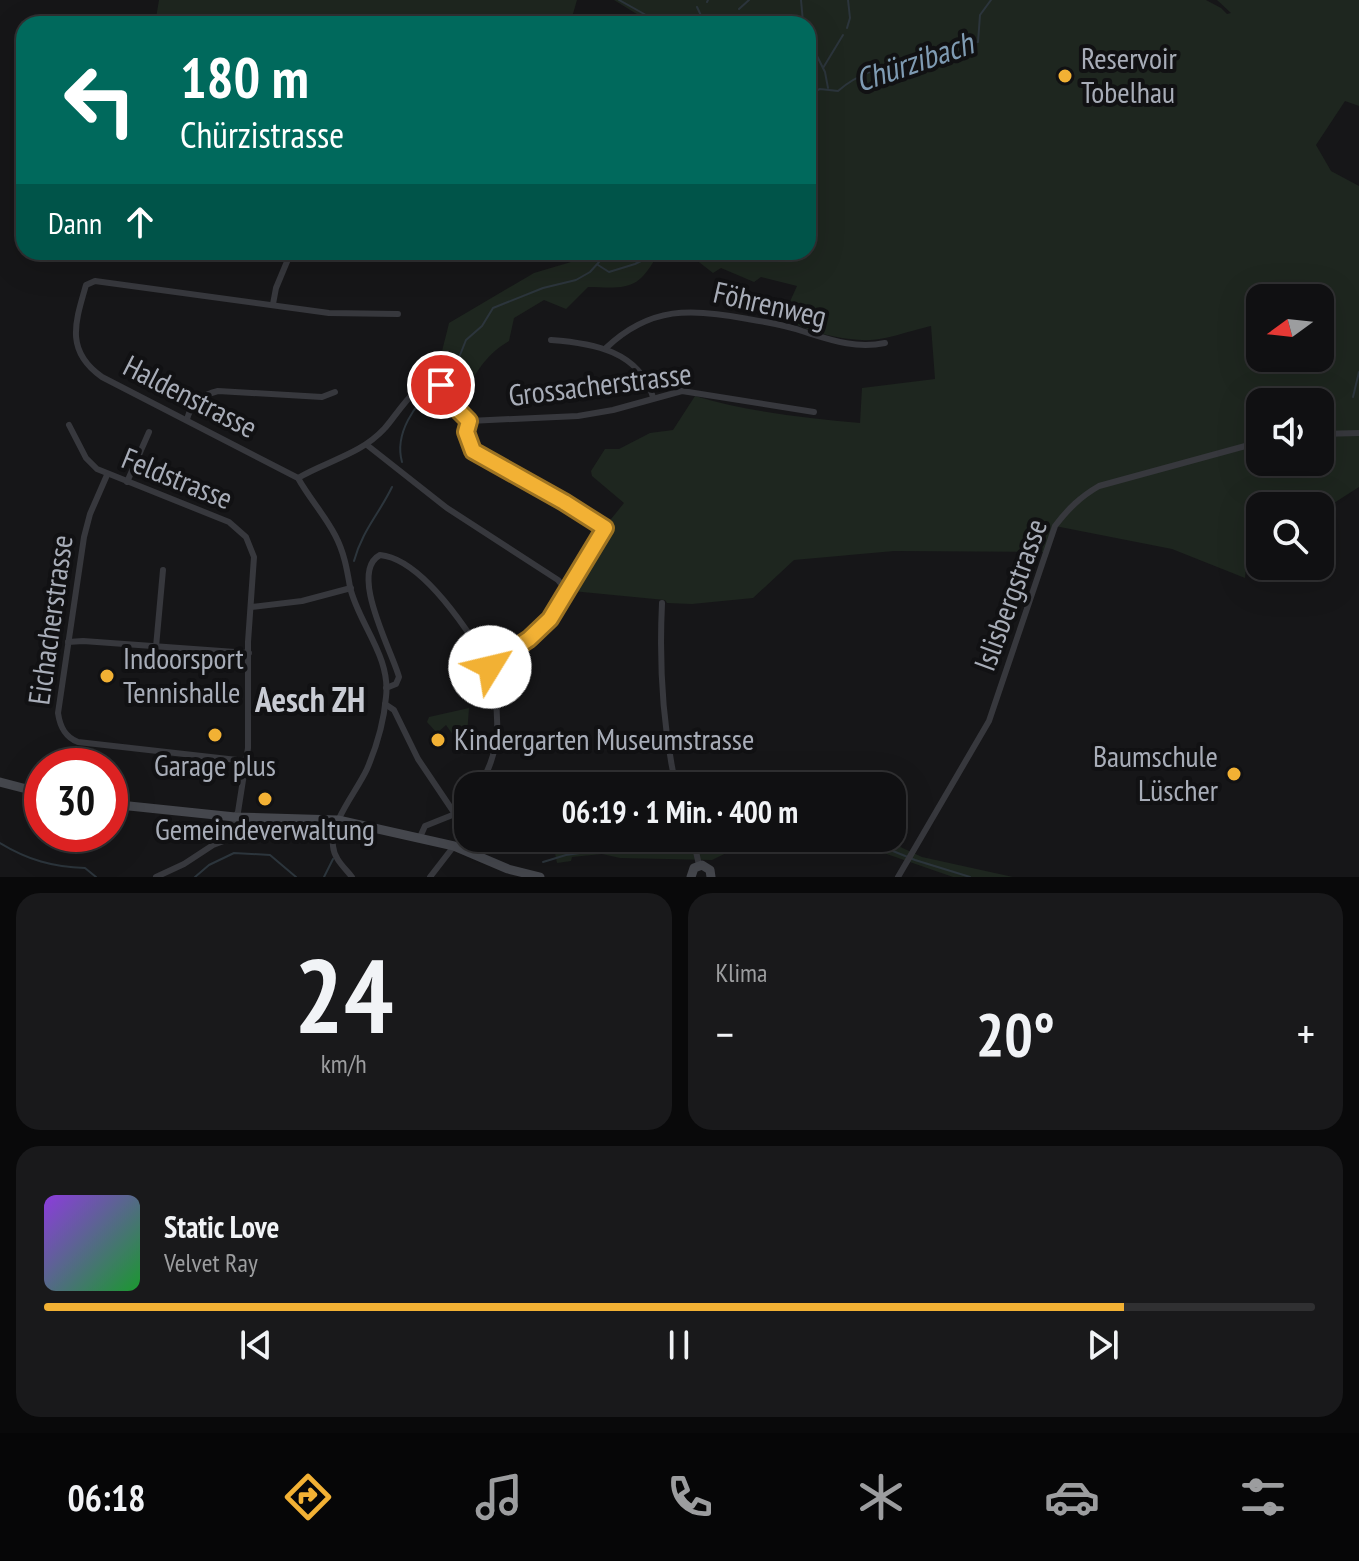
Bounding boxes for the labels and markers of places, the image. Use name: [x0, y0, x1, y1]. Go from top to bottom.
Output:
place label: Reservoir Tobelhau: [1081, 38, 1177, 111]
marker: Reservoir Tobelhau: [1056, 67, 1074, 85]
pin: [407, 351, 475, 419]
place label: Indoorsport Tennishalle: [123, 638, 244, 711]
marker: Indoorsport Tennishalle: [98, 667, 116, 685]
place label: Kindergarten Museumstrasse: [454, 719, 754, 758]
marker: Garage plus: [206, 726, 224, 744]
marker: Kindergarten Museumstrasse: [429, 731, 447, 749]
place label: Baumschule Lüscher: [1093, 736, 1219, 809]
place label: Garage plus: [154, 745, 276, 784]
marker: Baumschule Lüscher: [1225, 765, 1243, 783]
marker: Gemeindeverwaltung: [256, 790, 274, 808]
place label: Gemeindeverwaltung: [155, 809, 375, 848]

